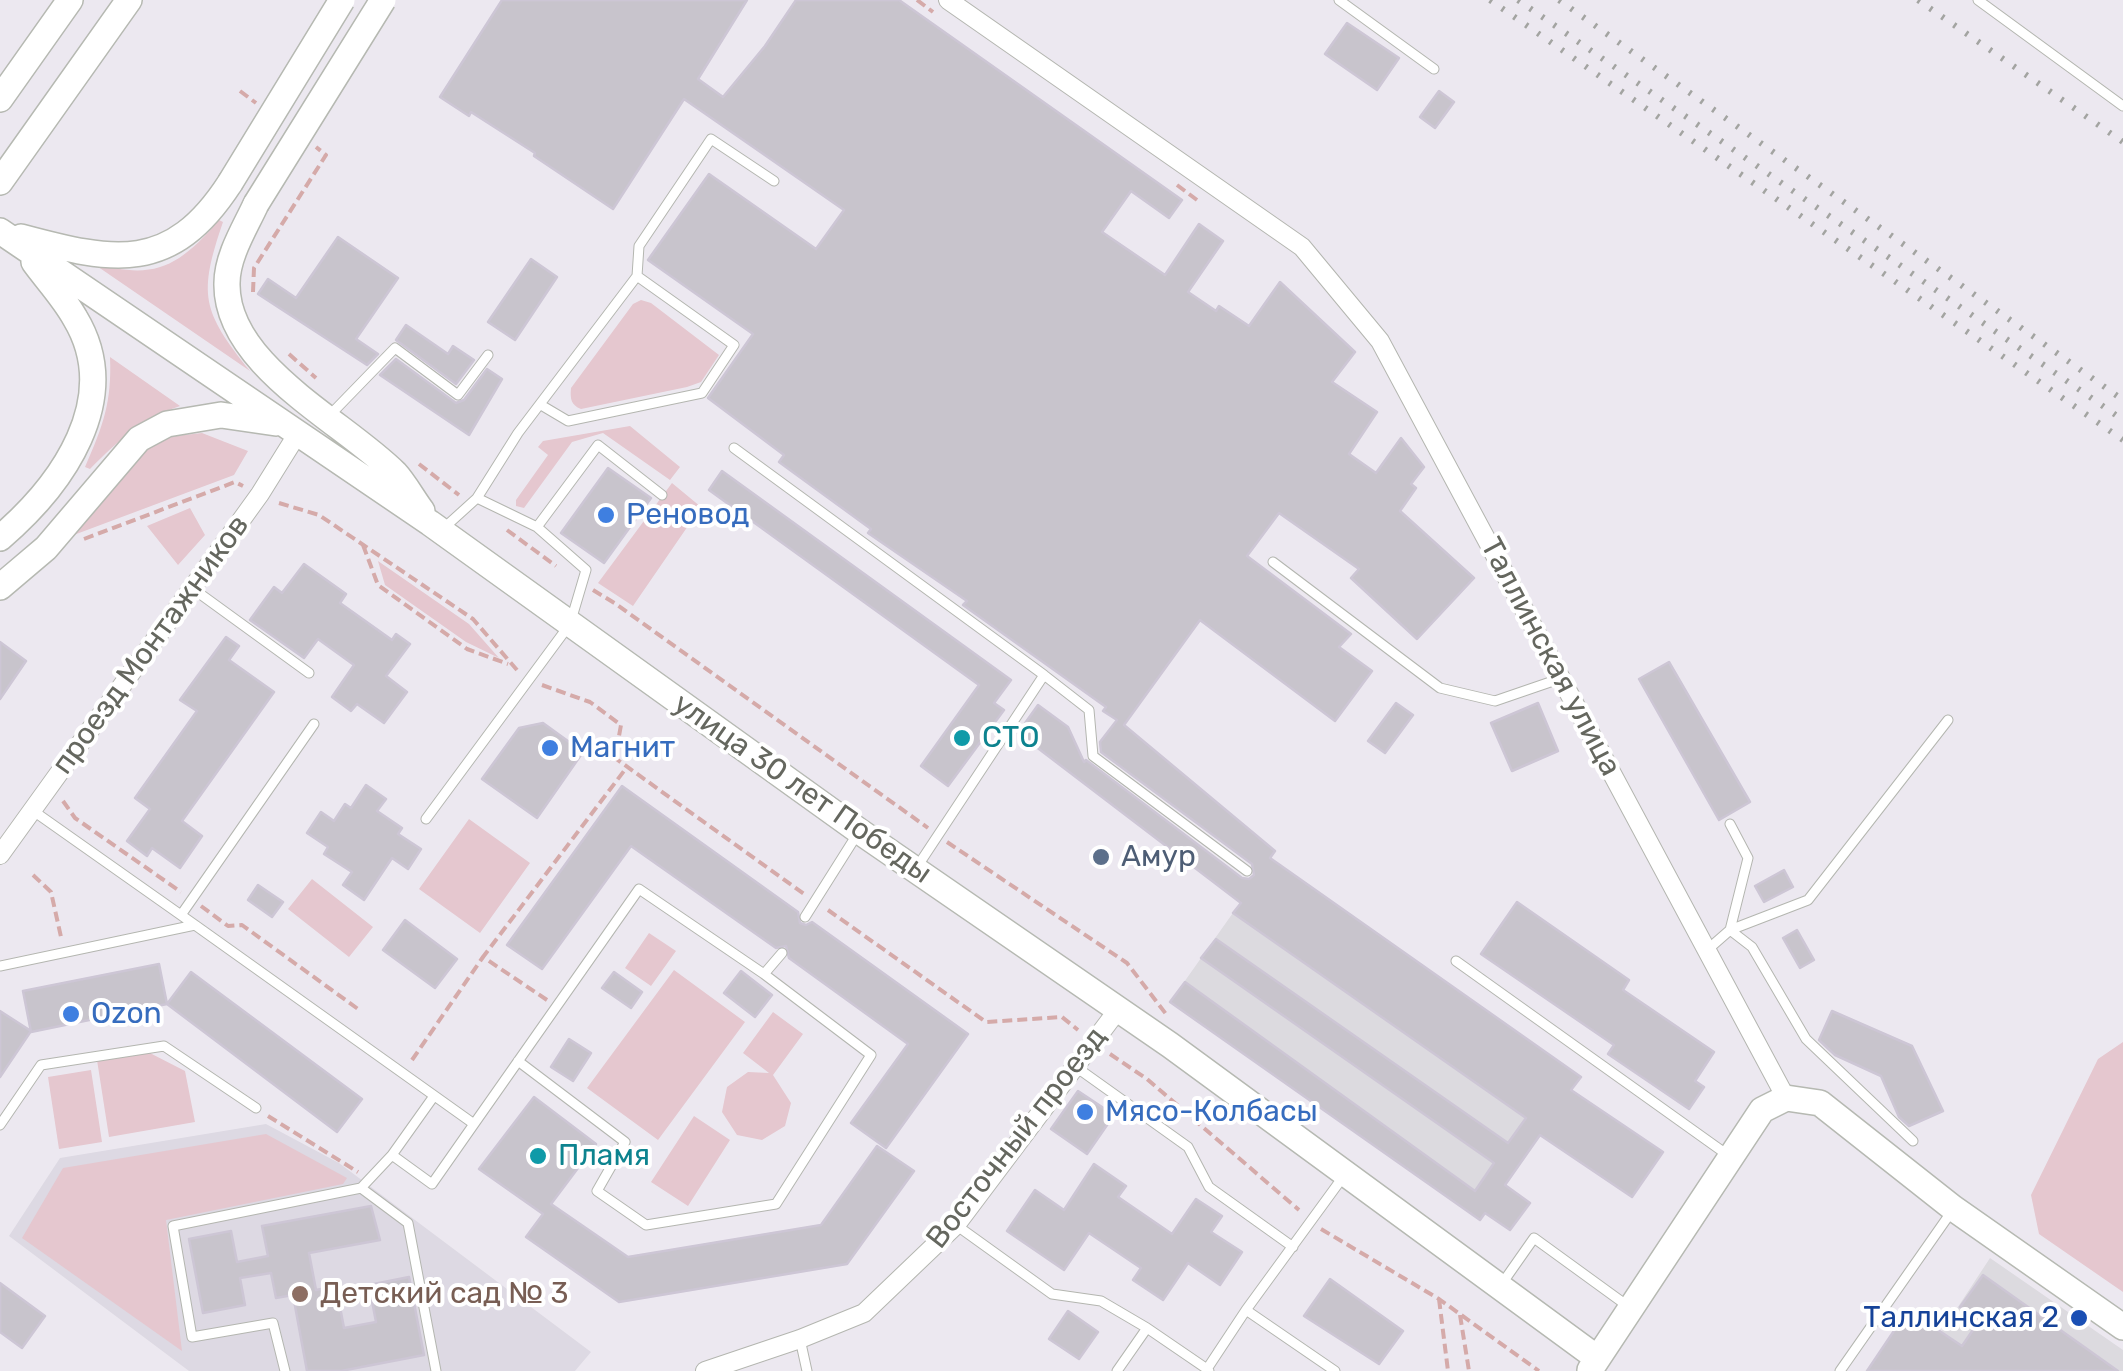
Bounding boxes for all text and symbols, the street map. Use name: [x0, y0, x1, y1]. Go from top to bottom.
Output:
place label: Реновод: [626, 497, 750, 533]
marker: Реновод: [595, 504, 617, 526]
street label: проезд Монтажников: [45, 508, 257, 782]
street label: Таллинская улица: [1472, 532, 1628, 782]
street label: улица 30 лет Победы: [666, 686, 938, 892]
place label: СТО: [982, 720, 1040, 756]
marker: СТО: [951, 727, 973, 749]
place label: Магнит: [570, 730, 675, 766]
marker: Магнит: [539, 737, 561, 759]
place label: Амур: [1121, 839, 1196, 875]
marker: Амур: [1090, 846, 1112, 868]
place label: Ozon: [91, 996, 162, 1032]
marker: Ozon: [60, 1003, 82, 1025]
street label: Восточный проезд: [919, 1020, 1115, 1256]
place label: Мясо-Колбасы: [1105, 1094, 1318, 1130]
marker: Мясо-Колбасы: [1074, 1101, 1096, 1123]
place label: Пламя: [558, 1138, 650, 1174]
marker: Пламя: [527, 1145, 549, 1167]
place label: Детский сад № 3: [320, 1276, 568, 1312]
marker: Детский сад № 3: [289, 1283, 311, 1305]
place label: Таллинская 2: [1863, 1300, 2059, 1336]
marker: Таллинская 2: [2068, 1307, 2090, 1329]

